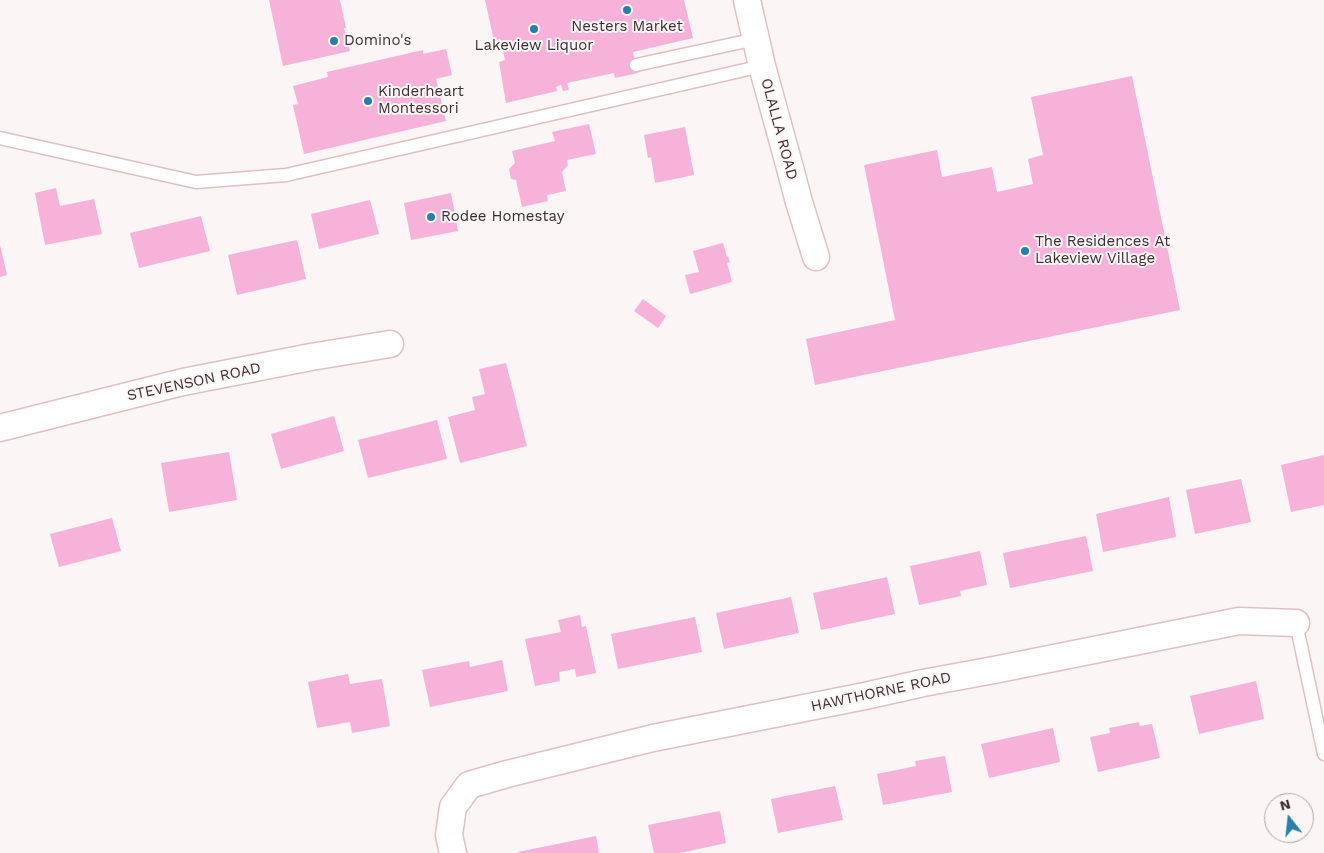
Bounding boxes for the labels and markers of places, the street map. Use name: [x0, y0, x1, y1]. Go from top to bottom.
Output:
marker: Nesters Market: [621, 4, 633, 16]
place label: Nesters Market: [571, 18, 683, 36]
marker: Lakeview Liquor: [528, 23, 540, 35]
place label: Domino's: [344, 32, 411, 50]
marker: Domino's: [328, 35, 340, 47]
place label: Lakeview Liquor: [475, 37, 593, 55]
place label: Kinderheart Montessori: [378, 83, 464, 118]
marker: Kinderheart Montessori: [362, 95, 374, 107]
place label: Rodee Homestay: [441, 208, 564, 226]
marker: Rodee Homestay: [425, 211, 437, 223]
place label: The Residences At Lakeview Village: [1035, 233, 1170, 268]
marker: The Residences At Lakeview Village: [1019, 245, 1031, 257]

